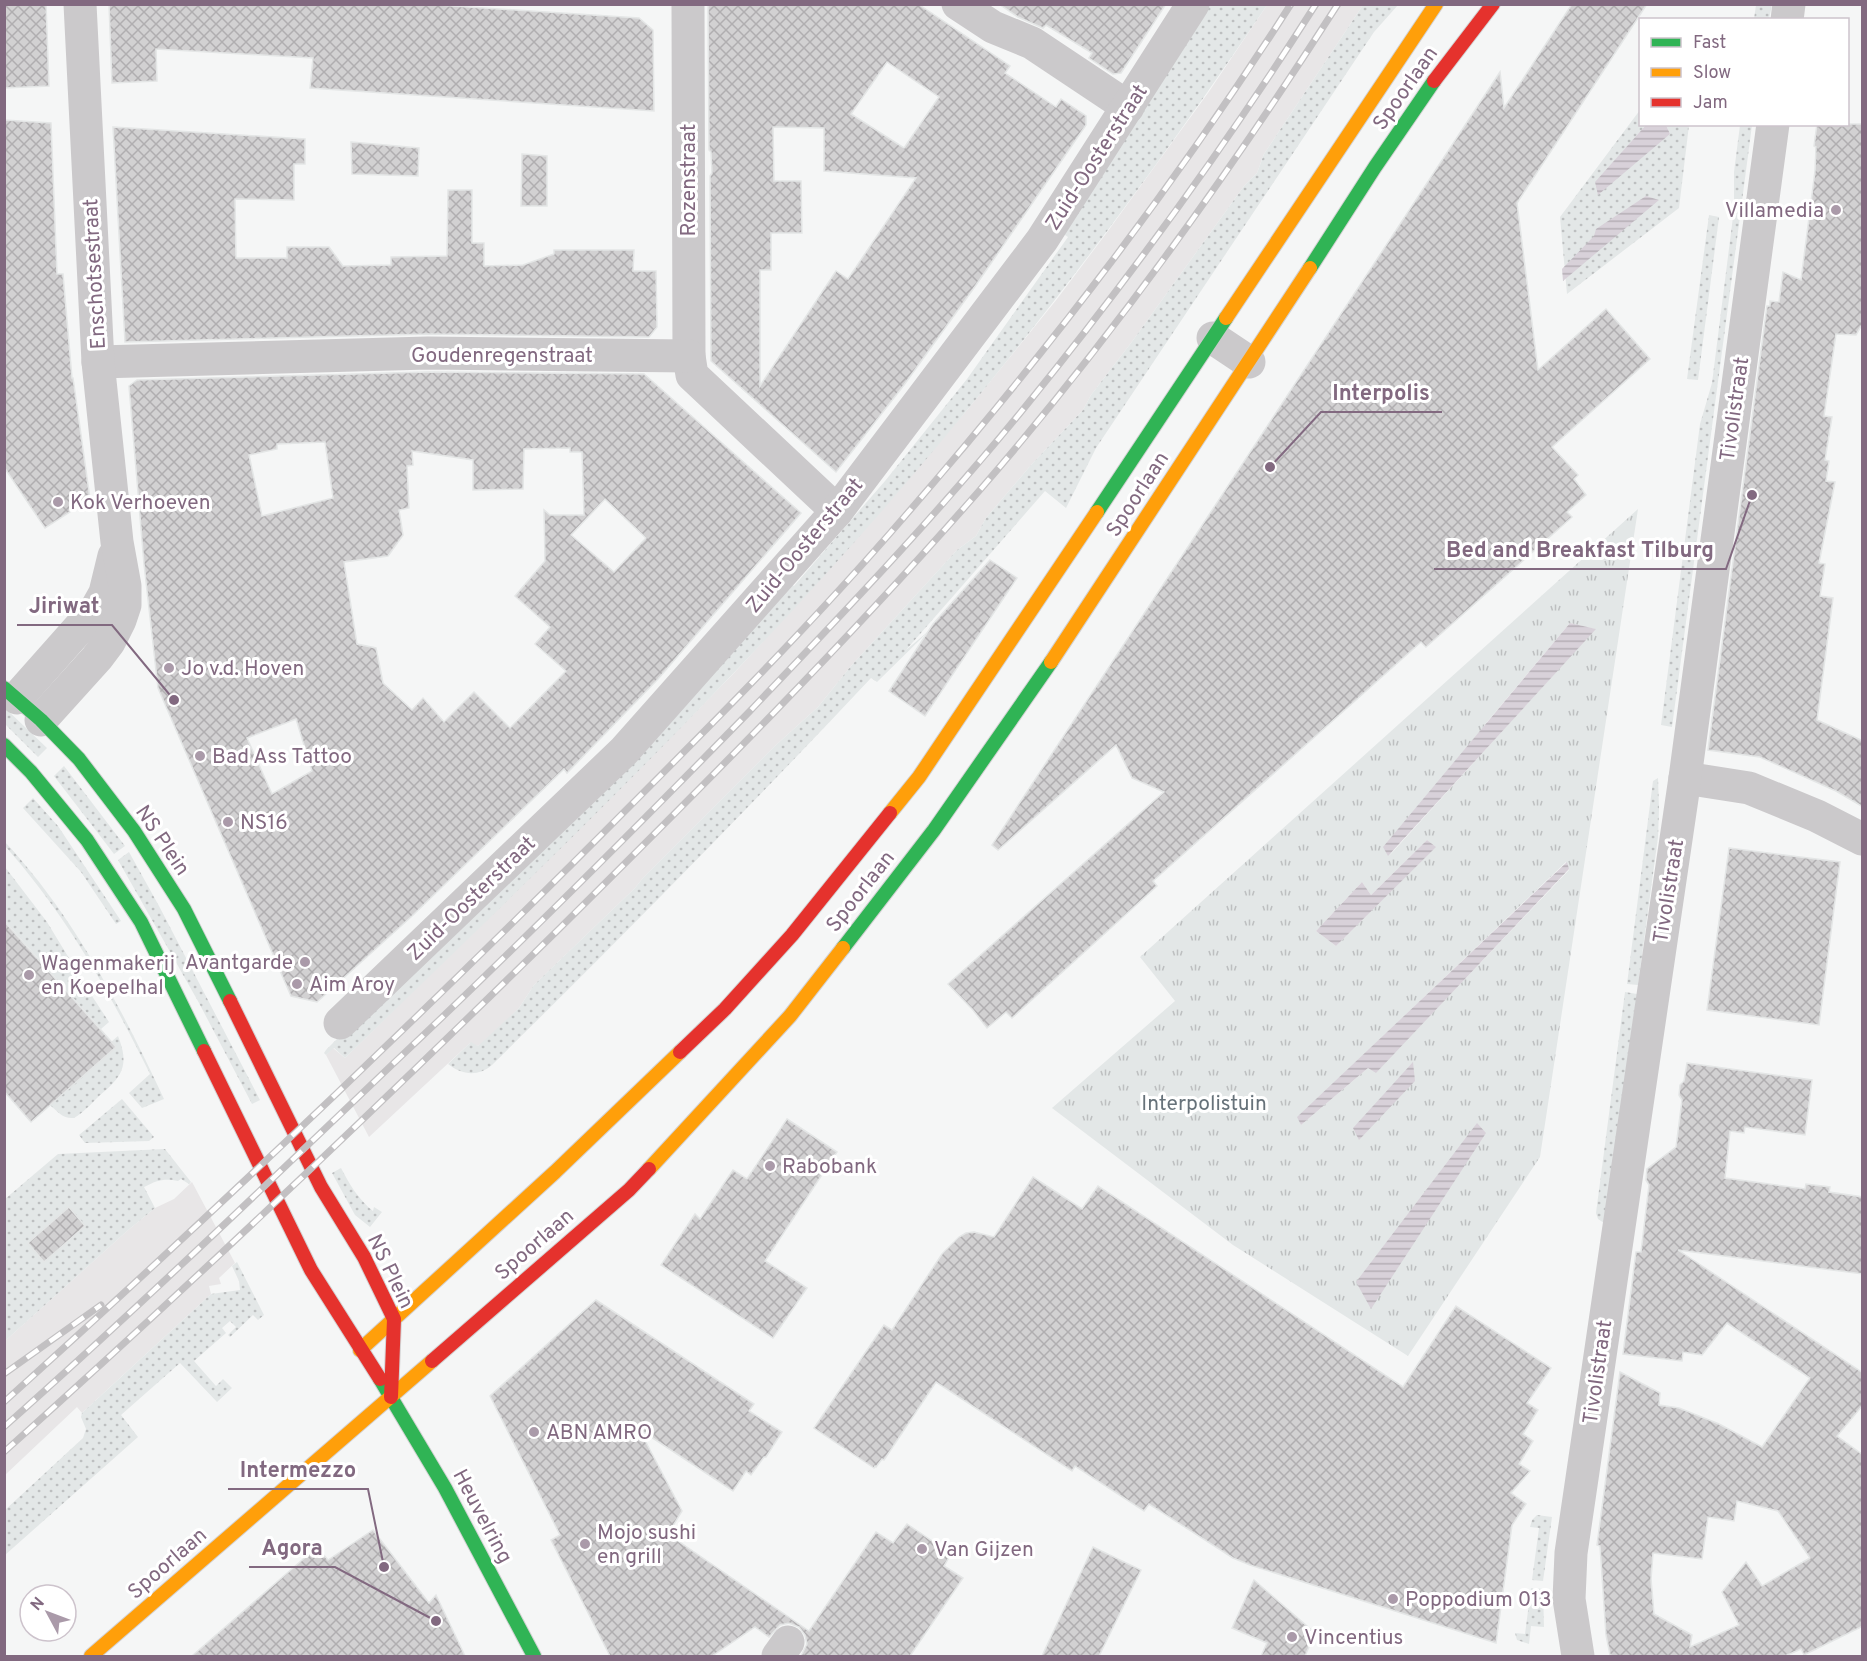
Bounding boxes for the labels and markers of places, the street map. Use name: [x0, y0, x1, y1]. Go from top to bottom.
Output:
place label: Villamedia: [1725, 198, 1824, 225]
marker: Villamedia: [1829, 203, 1843, 217]
callout: Interpolis: [1321, 372, 1442, 412]
place label: Kok Verhoeven: [70, 490, 211, 517]
marker: Kok Verhoeven: [51, 495, 65, 509]
callout: Bed and Breakfast Tilburg: [1434, 529, 1726, 569]
callout: Jiriwat: [17, 585, 112, 625]
place label: Jo v.d. Hoven: [181, 656, 304, 683]
marker: Jo v.d. Hoven: [162, 661, 176, 675]
place label: Bad Ass Tattoo: [212, 744, 352, 771]
marker: Bad Ass Tattoo: [193, 749, 207, 763]
place label: NS16: [240, 810, 288, 837]
marker: NS16: [221, 815, 235, 829]
place label: Avantgarde: [185, 950, 293, 977]
place label: Wagenmakerij en Koepelhal: [41, 951, 175, 1002]
marker: Avantgarde: [298, 955, 312, 969]
marker: Wagenmakerij en Koepelhal: [22, 968, 36, 982]
place label: Aim Aroy: [309, 972, 395, 999]
marker: Aim Aroy: [290, 977, 304, 991]
place label: Rabobank: [782, 1154, 877, 1181]
marker: Rabobank: [763, 1159, 777, 1173]
place label: ABN AMRO: [546, 1420, 652, 1447]
marker: ABN AMRO: [527, 1425, 541, 1439]
callout: Intermezzo: [228, 1449, 368, 1489]
place label: Mojo sushi en grill: [597, 1520, 696, 1571]
callout: Agora: [249, 1527, 335, 1567]
marker: Mojo sushi en grill: [578, 1537, 592, 1551]
place label: Van Gijzen: [934, 1537, 1034, 1564]
marker: Van Gijzen: [915, 1542, 929, 1556]
place label: Poppodium 013: [1405, 1587, 1552, 1614]
marker: Poppodium 013: [1386, 1592, 1400, 1606]
place label: Vincentius: [1304, 1625, 1403, 1652]
marker: Vincentius: [1285, 1630, 1299, 1644]

